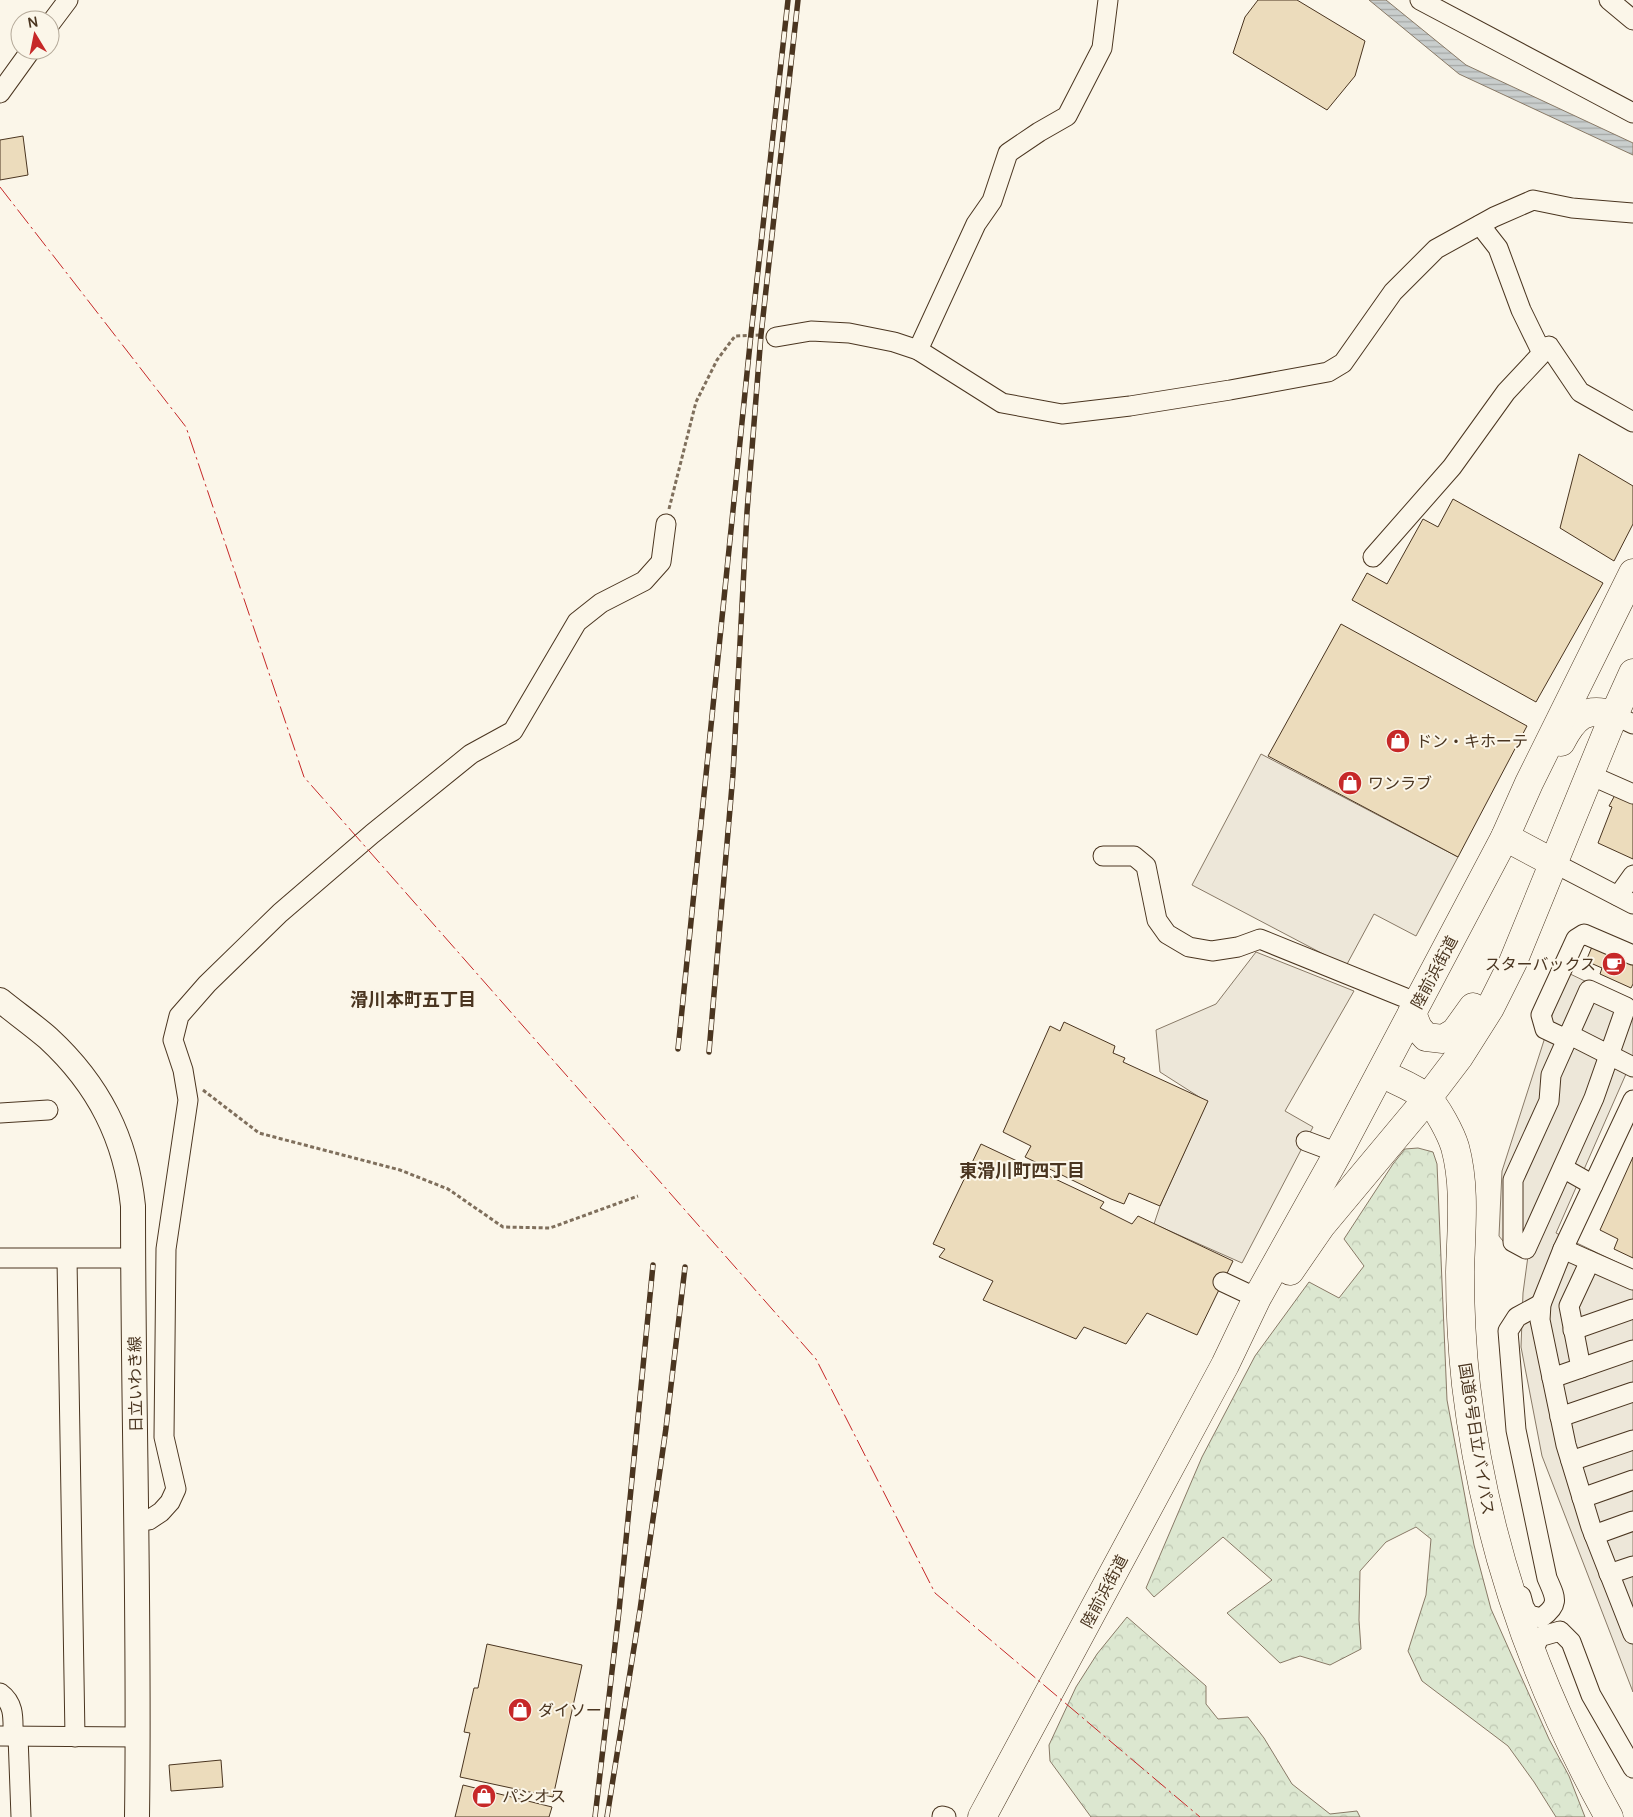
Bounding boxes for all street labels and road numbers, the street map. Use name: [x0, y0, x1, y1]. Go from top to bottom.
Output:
street label: 陸前浜街道: [1406, 932, 1462, 1012]
street label: 日立いわき線: [123, 1336, 147, 1432]
street label: 国道6号日立バイパス: [1454, 1361, 1500, 1517]
street label: 陸前浜街道: [1076, 1551, 1132, 1631]

